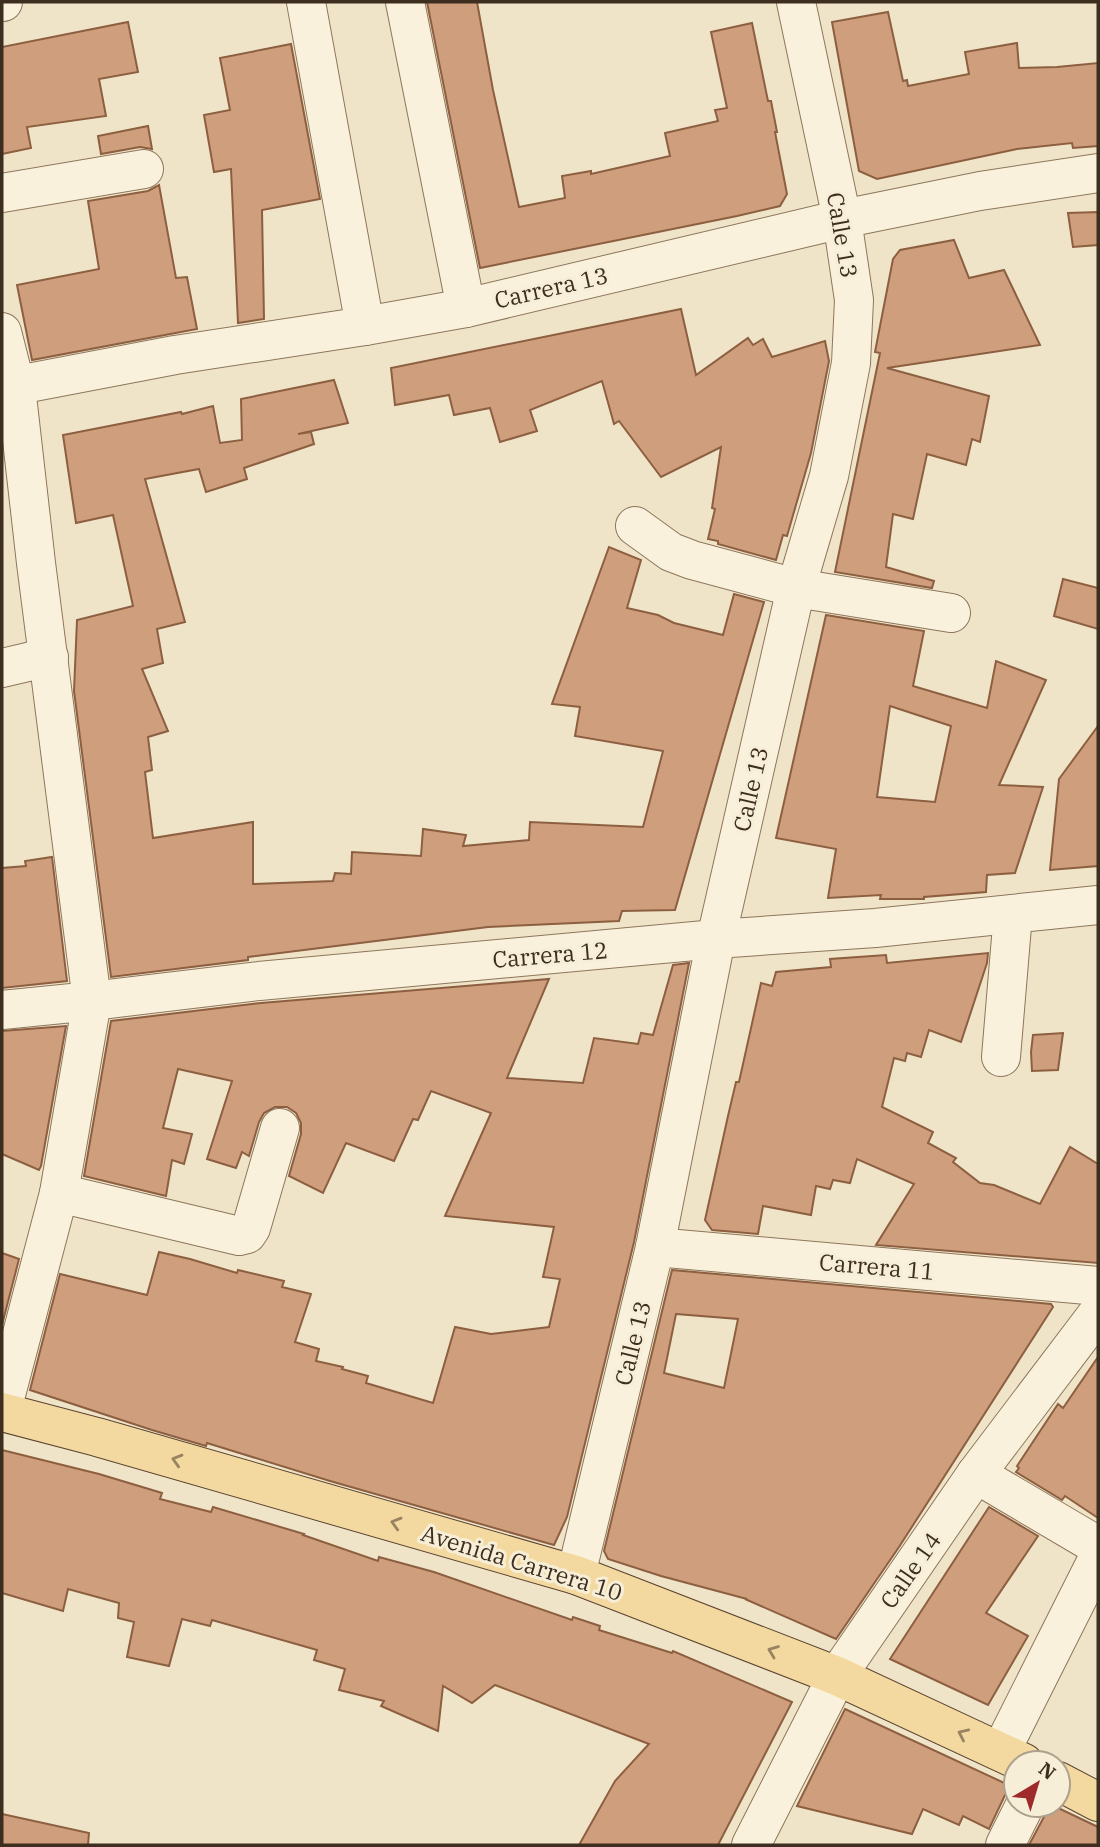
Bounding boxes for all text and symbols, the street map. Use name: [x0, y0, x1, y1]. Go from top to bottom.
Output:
street label: Calle 13: [821, 190, 865, 280]
street label: Carrera 13: [491, 259, 611, 315]
street label: Calle 13: [726, 744, 774, 834]
street label: Carrera 12: [491, 934, 609, 974]
street label: Carrera 11: [818, 1246, 936, 1286]
street label: Calle 13: [607, 1297, 657, 1389]
one-way arrow: [172, 1454, 184, 1468]
one-way arrow: [390, 1517, 402, 1531]
street label: Avenida Carrera 10: [418, 1517, 626, 1607]
street label: Calle 14: [873, 1526, 947, 1614]
one-way arrow: [768, 1646, 780, 1660]
one-way arrow: [957, 1728, 970, 1742]
north arrow: [1002, 1749, 1072, 1819]
text: N: [1034, 1757, 1061, 1785]

